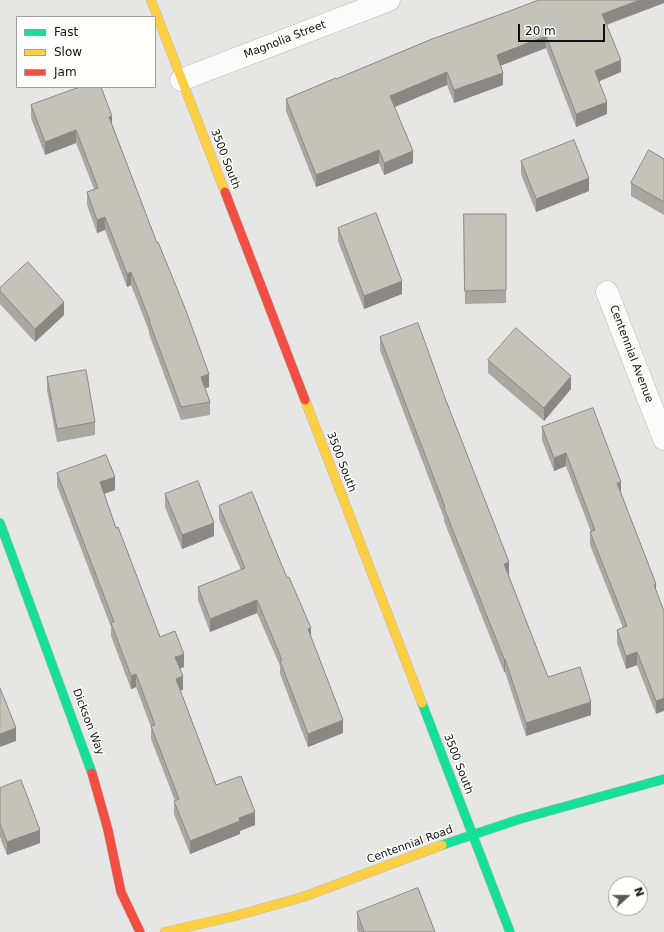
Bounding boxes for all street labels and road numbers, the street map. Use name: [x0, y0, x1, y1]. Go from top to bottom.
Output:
street label: Magnolia Street: [242, 18, 328, 62]
street label: 3500 South: [207, 127, 243, 191]
street label: Centennial Avenue: [606, 303, 656, 405]
street label: 3500 South: [323, 430, 359, 494]
street label: Dickson Way: [69, 687, 107, 757]
street label: 3500 South: [440, 732, 476, 796]
street label: Centennial Road: [365, 823, 455, 867]

